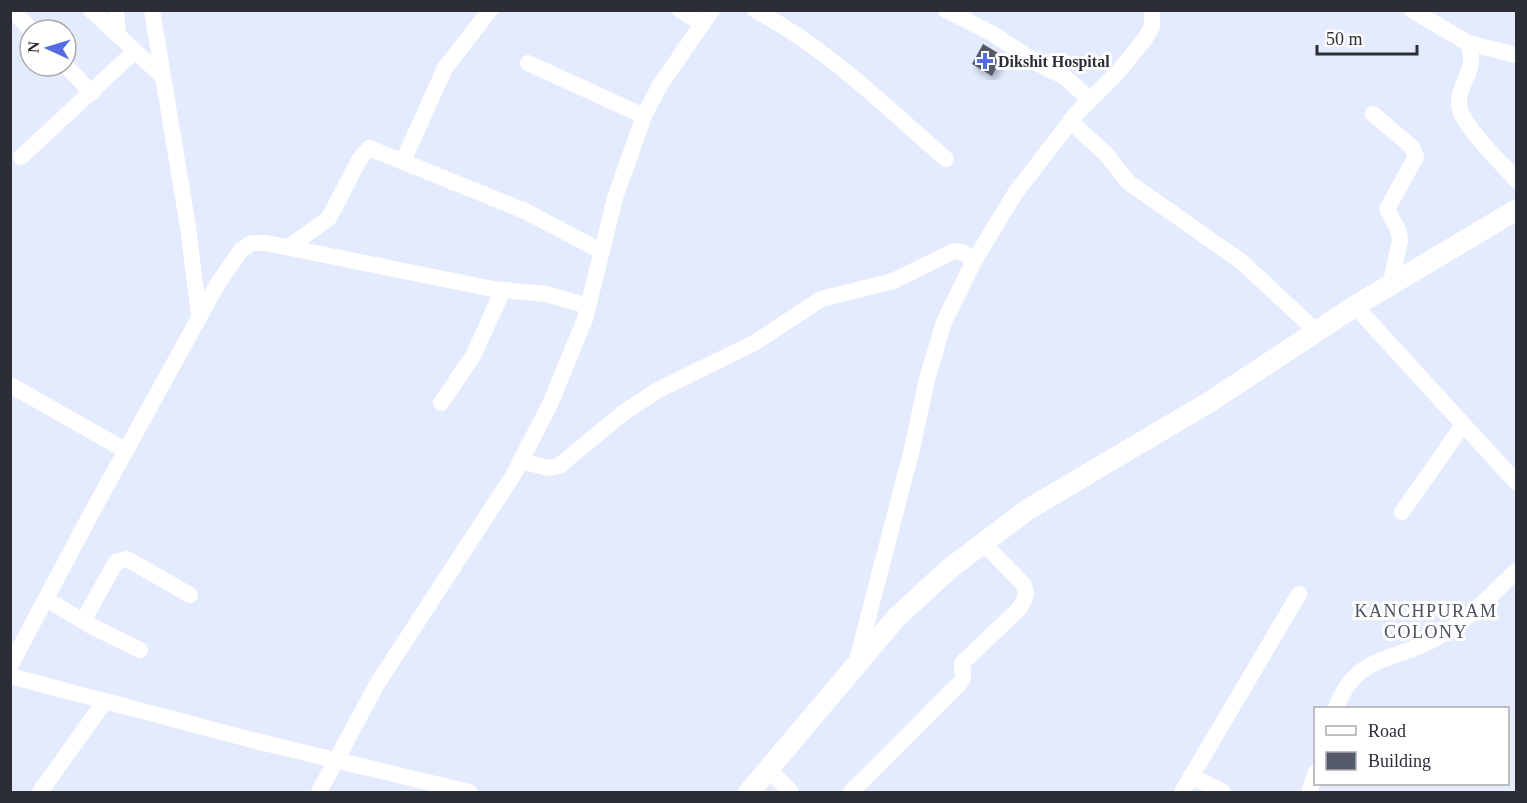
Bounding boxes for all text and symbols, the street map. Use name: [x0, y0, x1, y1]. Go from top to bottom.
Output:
north arrow: [18, 18, 78, 78]
scale bar: [1317, 18, 1418, 56]
text: 50 m: [1326, 29, 1363, 49]
text: N: [25, 40, 42, 53]
marker: Dikshit Hospital: [976, 52, 994, 70]
place label: Dikshit Hospital: [998, 53, 1110, 71]
district label: KANCHPURAM COLONY: [1354, 601, 1498, 642]
legend: [1314, 707, 1509, 785]
text: Road: [1368, 721, 1406, 741]
text: Building: [1368, 751, 1431, 771]

